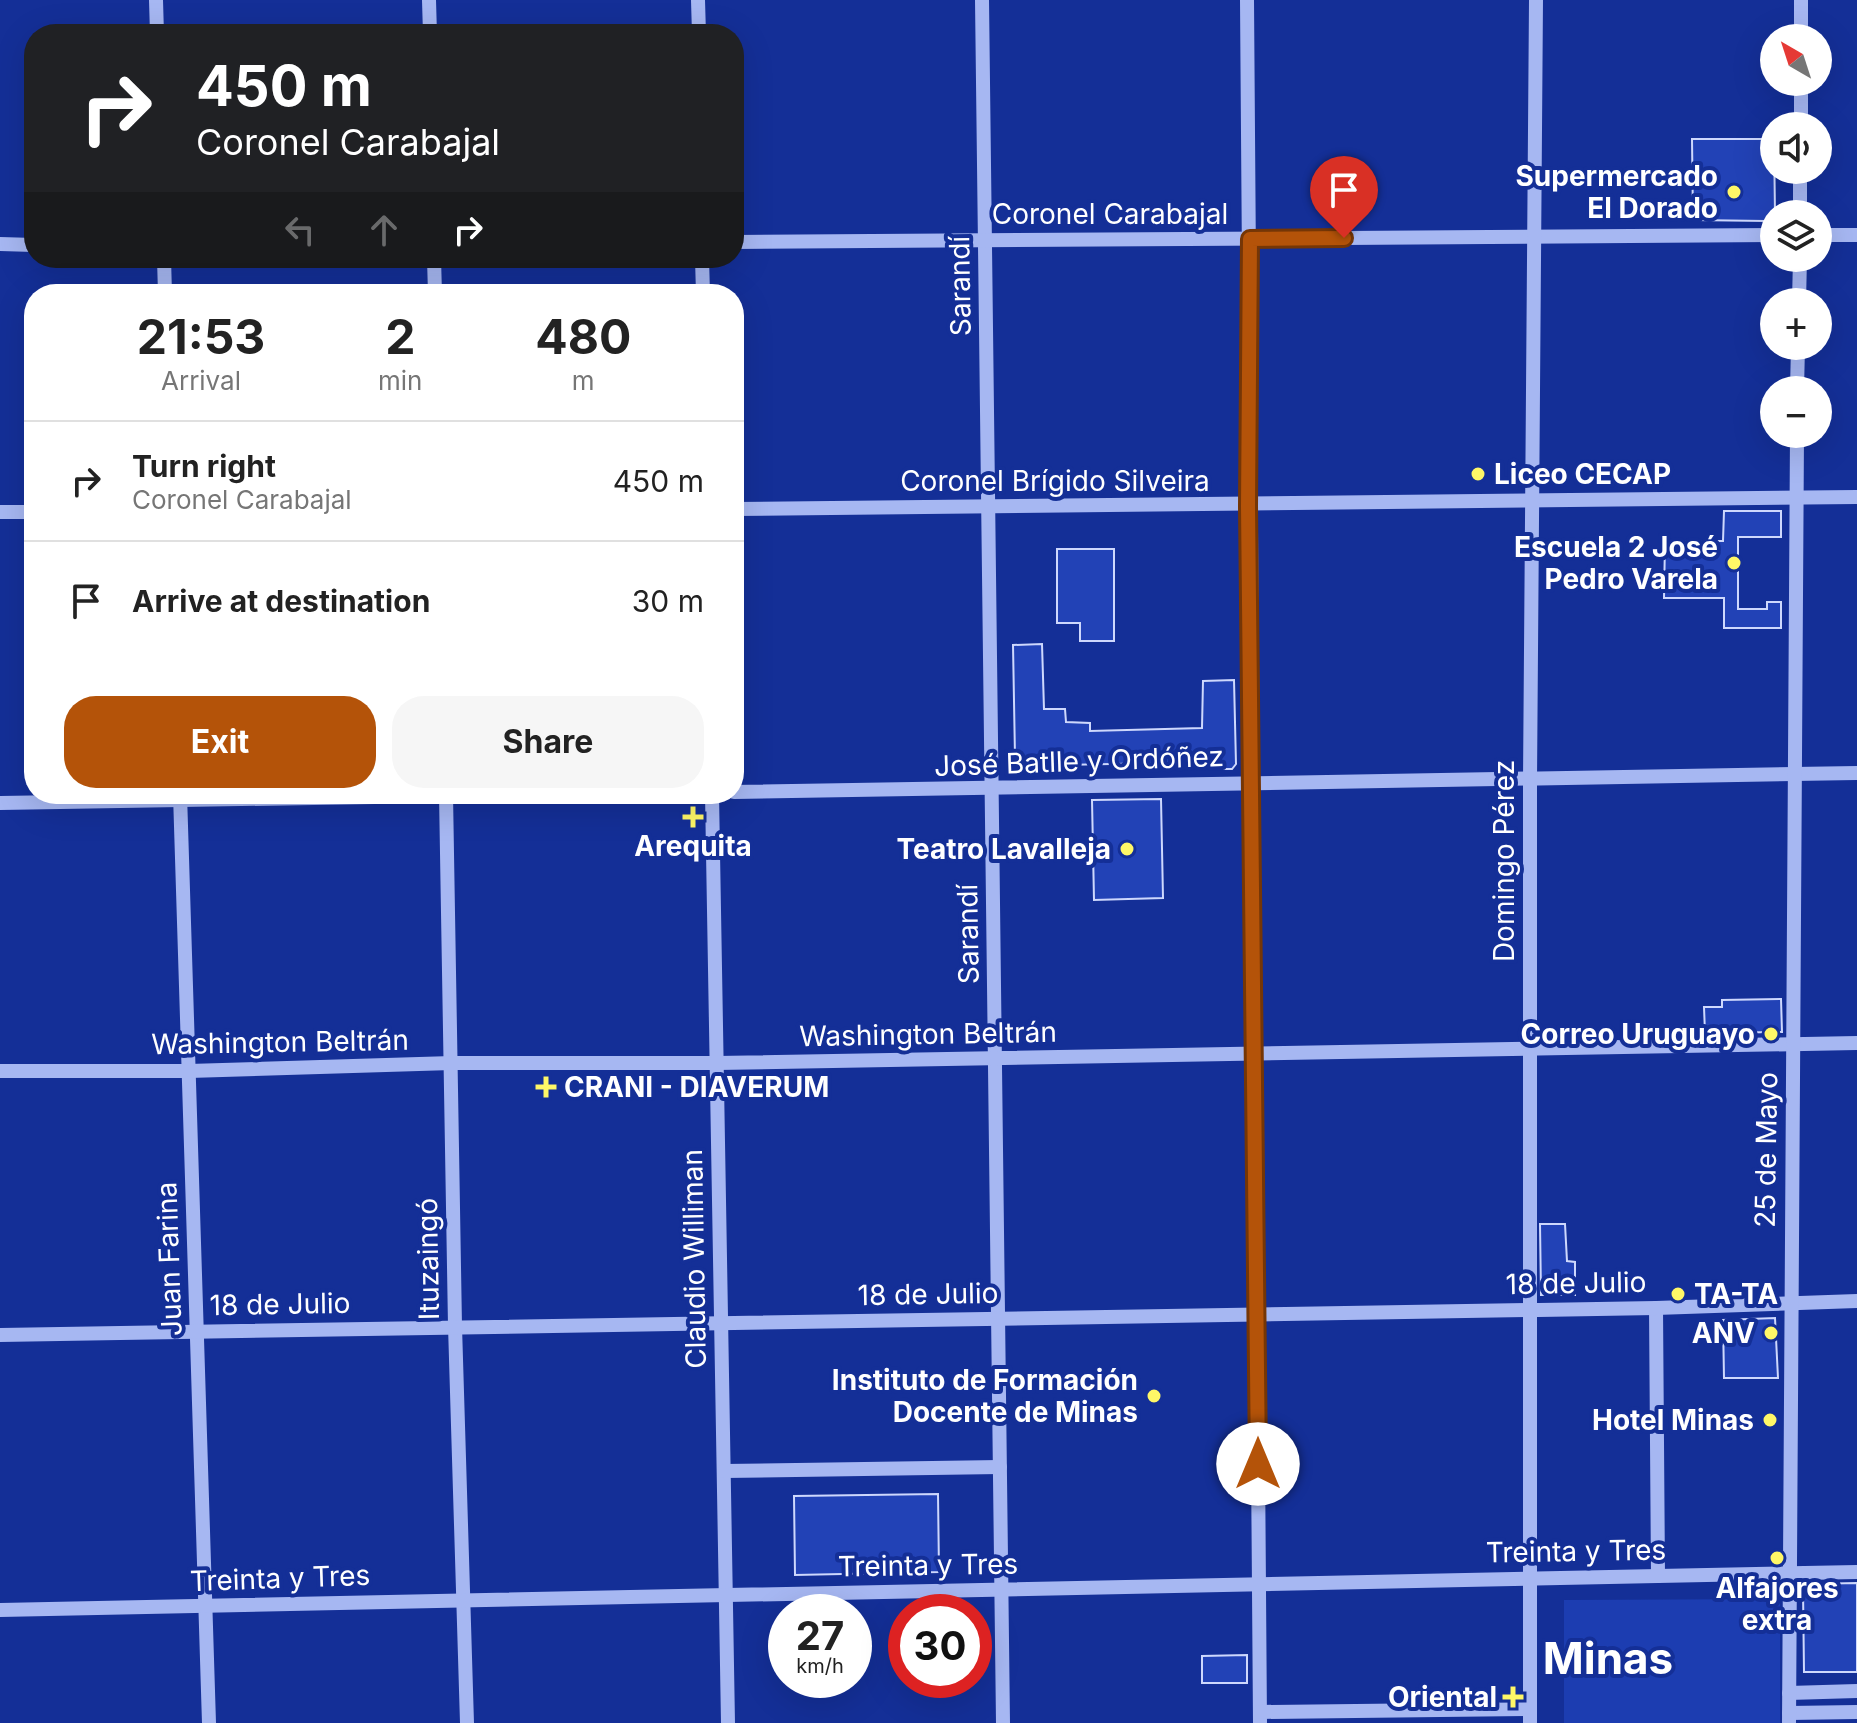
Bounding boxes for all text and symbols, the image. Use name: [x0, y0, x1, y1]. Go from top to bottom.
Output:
north arrow: [1760, 24, 1832, 96]
map controls: [1760, 24, 1832, 448]
text: 450 m: [196, 52, 372, 120]
icon: right: [64, 56, 168, 160]
button: sound: [1760, 112, 1832, 184]
text: Coronel Carabajal: [196, 120, 500, 164]
pin: [1310, 156, 1378, 238]
place label: Supermercado El Dorado: [1516, 159, 1718, 225]
icon: arrive: [1322, 168, 1366, 212]
marker: Supermercado El Dorado: [1725, 183, 1743, 201]
street label: Coronel Carabajal: [992, 197, 1228, 231]
button: layers: [1760, 200, 1832, 272]
icon: left: [278, 208, 322, 252]
icon: ahead: [362, 208, 406, 252]
icon: right: [446, 208, 490, 252]
street label: Sarandí: [942, 235, 978, 336]
button: +: [1760, 288, 1832, 360]
text: 21:53: [137, 307, 265, 366]
text: 2: [385, 307, 415, 366]
text: 480: [535, 307, 631, 366]
text: Arrival: [161, 365, 241, 396]
text: min: [378, 365, 422, 396]
text: m: [572, 365, 595, 396]
button: −: [1760, 376, 1832, 448]
text: Turn right: [132, 448, 276, 484]
place label: Liceo CECAP: [1494, 457, 1671, 491]
icon: right: [64, 459, 108, 503]
text: 450 m: [613, 463, 704, 499]
street label: Coronel Brígido Silveira: [900, 464, 1210, 498]
marker: Liceo CECAP: [1469, 465, 1487, 483]
text: Coronel Carabajal: [132, 484, 352, 515]
place label: Escuela 2 José Pedro Varela: [1514, 530, 1718, 596]
marker: Escuela 2 José Pedro Varela: [1725, 554, 1743, 572]
icon: arrive: [64, 579, 108, 623]
text: Arrive at destination: [132, 583, 430, 619]
text: 30 m: [632, 583, 704, 619]
button: Exit: [64, 696, 376, 788]
button: Share: [392, 696, 704, 788]
street label: José Batlle y Ordóñez: [934, 739, 1224, 783]
street label: Domingo Pérez: [1487, 760, 1521, 962]
marker: Arequita: [684, 808, 702, 826]
place label: Arequita: [634, 829, 752, 863]
place label: Teatro Lavalleja: [896, 832, 1111, 866]
marker: Teatro Lavalleja: [1118, 840, 1136, 858]
street label: Sarandí: [950, 883, 986, 984]
street label: Washington Beltrán: [799, 1015, 1057, 1053]
place label: Correo Uruguayo: [1521, 1017, 1755, 1051]
street label: Washington Beltrán: [151, 1023, 409, 1061]
marker: Correo Uruguayo: [1762, 1025, 1780, 1043]
place label: CRANI - DIAVERUM: [564, 1070, 829, 1104]
street label: 25 de Mayo: [1748, 1072, 1784, 1228]
marker: CRANI - DIAVERUM: [535, 1076, 557, 1098]
street label: Claudio Williman: [675, 1149, 713, 1369]
street label: Juan Farina: [149, 1181, 189, 1337]
street label: Ituzaingó: [410, 1198, 446, 1320]
street label: 18 de Julio: [1505, 1265, 1647, 1301]
street label: 18 de Julio: [857, 1276, 999, 1312]
place label: TA-TA: [1694, 1277, 1778, 1311]
marker: TA-TA: [1669, 1285, 1687, 1303]
street label: 18 de Julio: [209, 1286, 351, 1322]
place label: ANV: [1692, 1316, 1755, 1350]
marker: ANV: [1762, 1324, 1780, 1342]
place label: Instituto de Formación Docente de Minas: [832, 1363, 1138, 1429]
marker: Instituto de Formación Docente de Minas: [1145, 1387, 1163, 1405]
place label: Hotel Minas: [1592, 1403, 1754, 1437]
marker: Hotel Minas: [1761, 1411, 1779, 1429]
position arrow: [1216, 1422, 1300, 1506]
street label: Treinta y Tres: [1486, 1532, 1666, 1570]
street label: Treinta y Tres: [838, 1546, 1018, 1584]
marker: Alfajores extra: [1768, 1549, 1786, 1567]
street label: Treinta y Tres: [189, 1558, 371, 1598]
place label: Alfajores extra: [1715, 1571, 1839, 1637]
speed limit sign: 30: [888, 1594, 992, 1698]
text: 27: [796, 1611, 844, 1660]
district label: Minas: [1543, 1631, 1673, 1685]
text: km/h: [796, 1654, 844, 1678]
place label: Oriental: [1388, 1680, 1497, 1714]
marker: Oriental: [1504, 1688, 1522, 1706]

